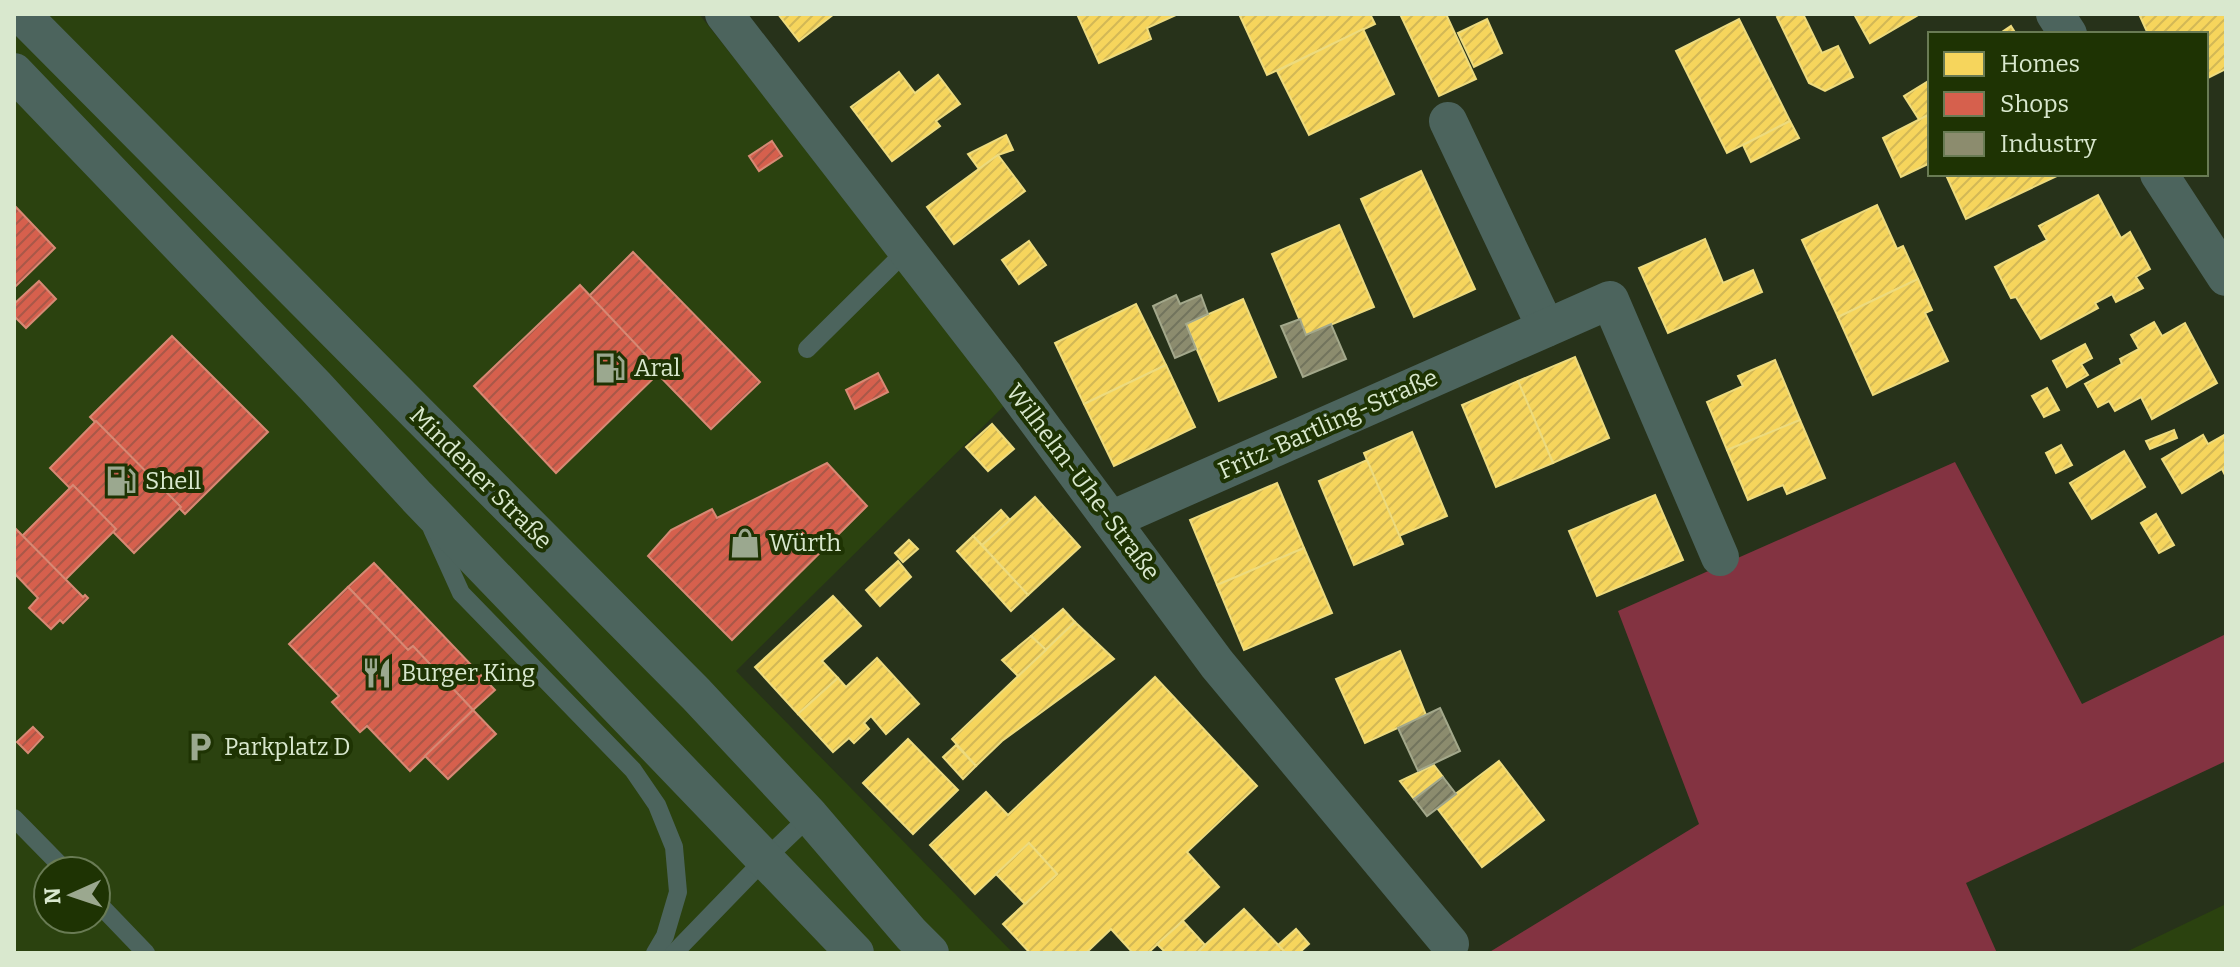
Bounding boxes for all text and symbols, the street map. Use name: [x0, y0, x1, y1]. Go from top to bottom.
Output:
legend: [1928, 32, 2208, 176]
text: Homes: [2000, 50, 2080, 78]
text: Shops: [2000, 90, 2069, 118]
text: Industry: [2000, 130, 2097, 158]
fuel station icon: Aral: [593, 351, 627, 385]
place label: Aral: [634, 354, 681, 382]
street label: Fritz-Bartling-Straße: [1214, 363, 1442, 485]
street label: Wilhelm-Uhe-Straße: [1000, 379, 1166, 585]
street label: Mindener Straße: [404, 401, 558, 555]
fuel station icon: Shell: [104, 464, 138, 498]
place label: Shell: [145, 467, 201, 495]
shop icon: Würth: [728, 526, 762, 560]
place label: Würth: [769, 529, 841, 557]
restaurant icon: Burger King: [360, 656, 394, 690]
place label: Burger King: [401, 659, 535, 687]
parking icon: Parkplatz D: [183, 730, 217, 764]
place label: Parkplatz D: [224, 733, 351, 761]
north arrow: [32, 855, 112, 935]
text: N: [39, 887, 66, 905]

